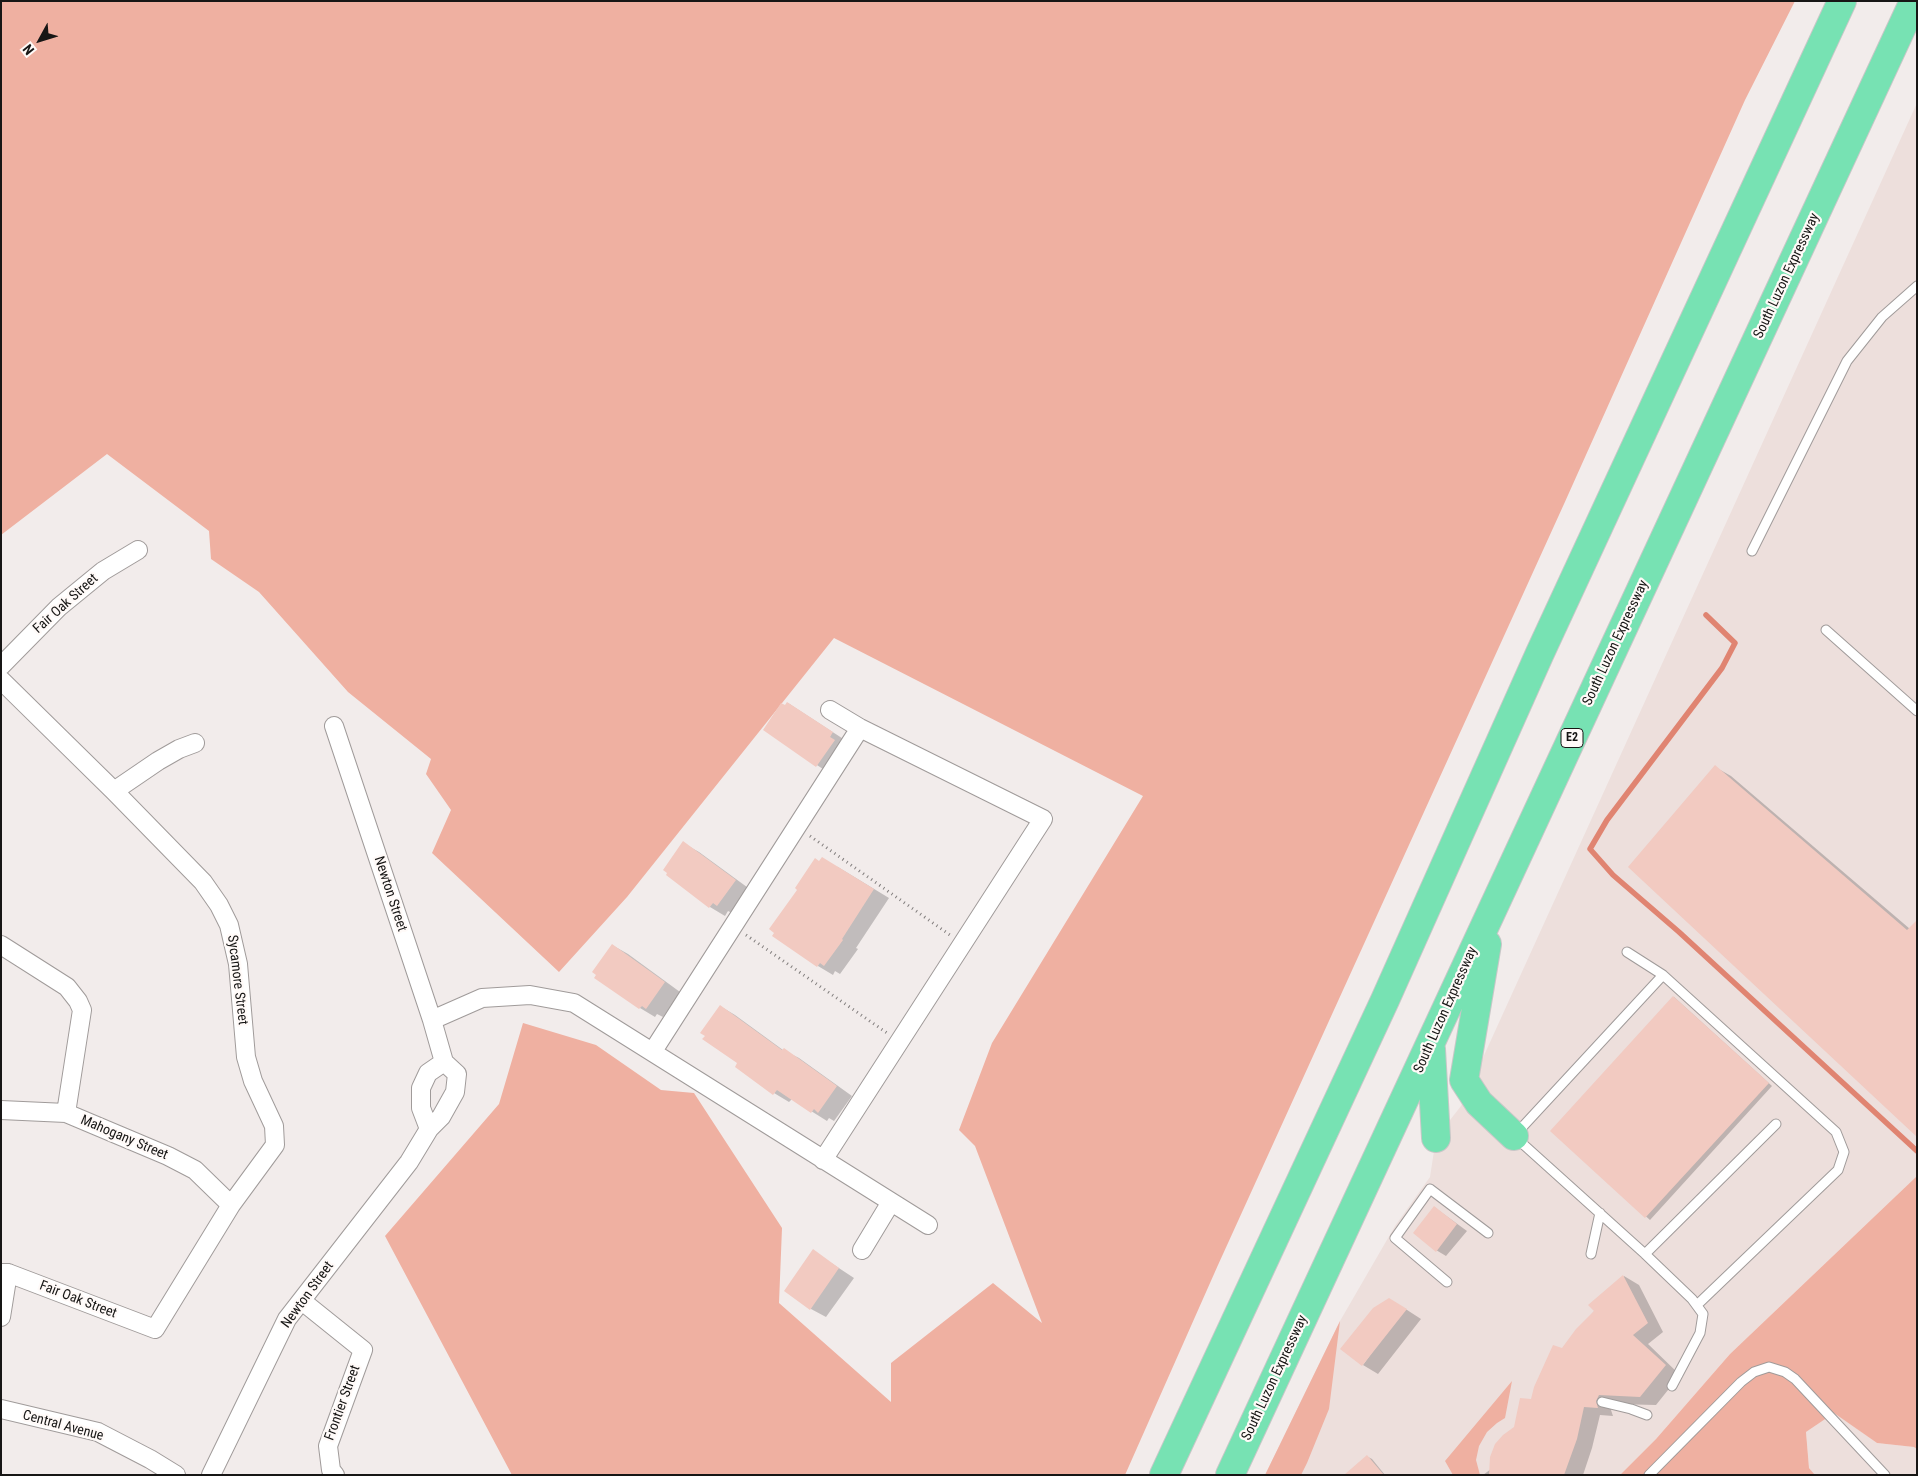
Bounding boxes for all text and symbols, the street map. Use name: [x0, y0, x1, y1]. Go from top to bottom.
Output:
north arrow: [15, 15, 65, 65]
text: N: [19, 41, 37, 58]
street label: South Luzon Expressway: [1751, 211, 1823, 341]
street label: Fair Oak Street: [30, 571, 102, 637]
street label: South Luzon Expressway: [1580, 578, 1652, 708]
road number: E2: [1561, 728, 1583, 748]
street label: Newton Street: [370, 854, 410, 934]
street label: Sycamore Street: [223, 934, 251, 1026]
street label: South Luzon Expressway: [1411, 944, 1481, 1076]
street label: Mahogany Street: [78, 1112, 170, 1164]
street label: Newton Street: [278, 1258, 338, 1332]
street label: Fair Oak Street: [37, 1278, 119, 1322]
street label: South Luzon Expressway: [1239, 1313, 1311, 1443]
street label: Frontier Street: [322, 1363, 364, 1443]
street label: Central Avenue: [21, 1407, 105, 1445]

